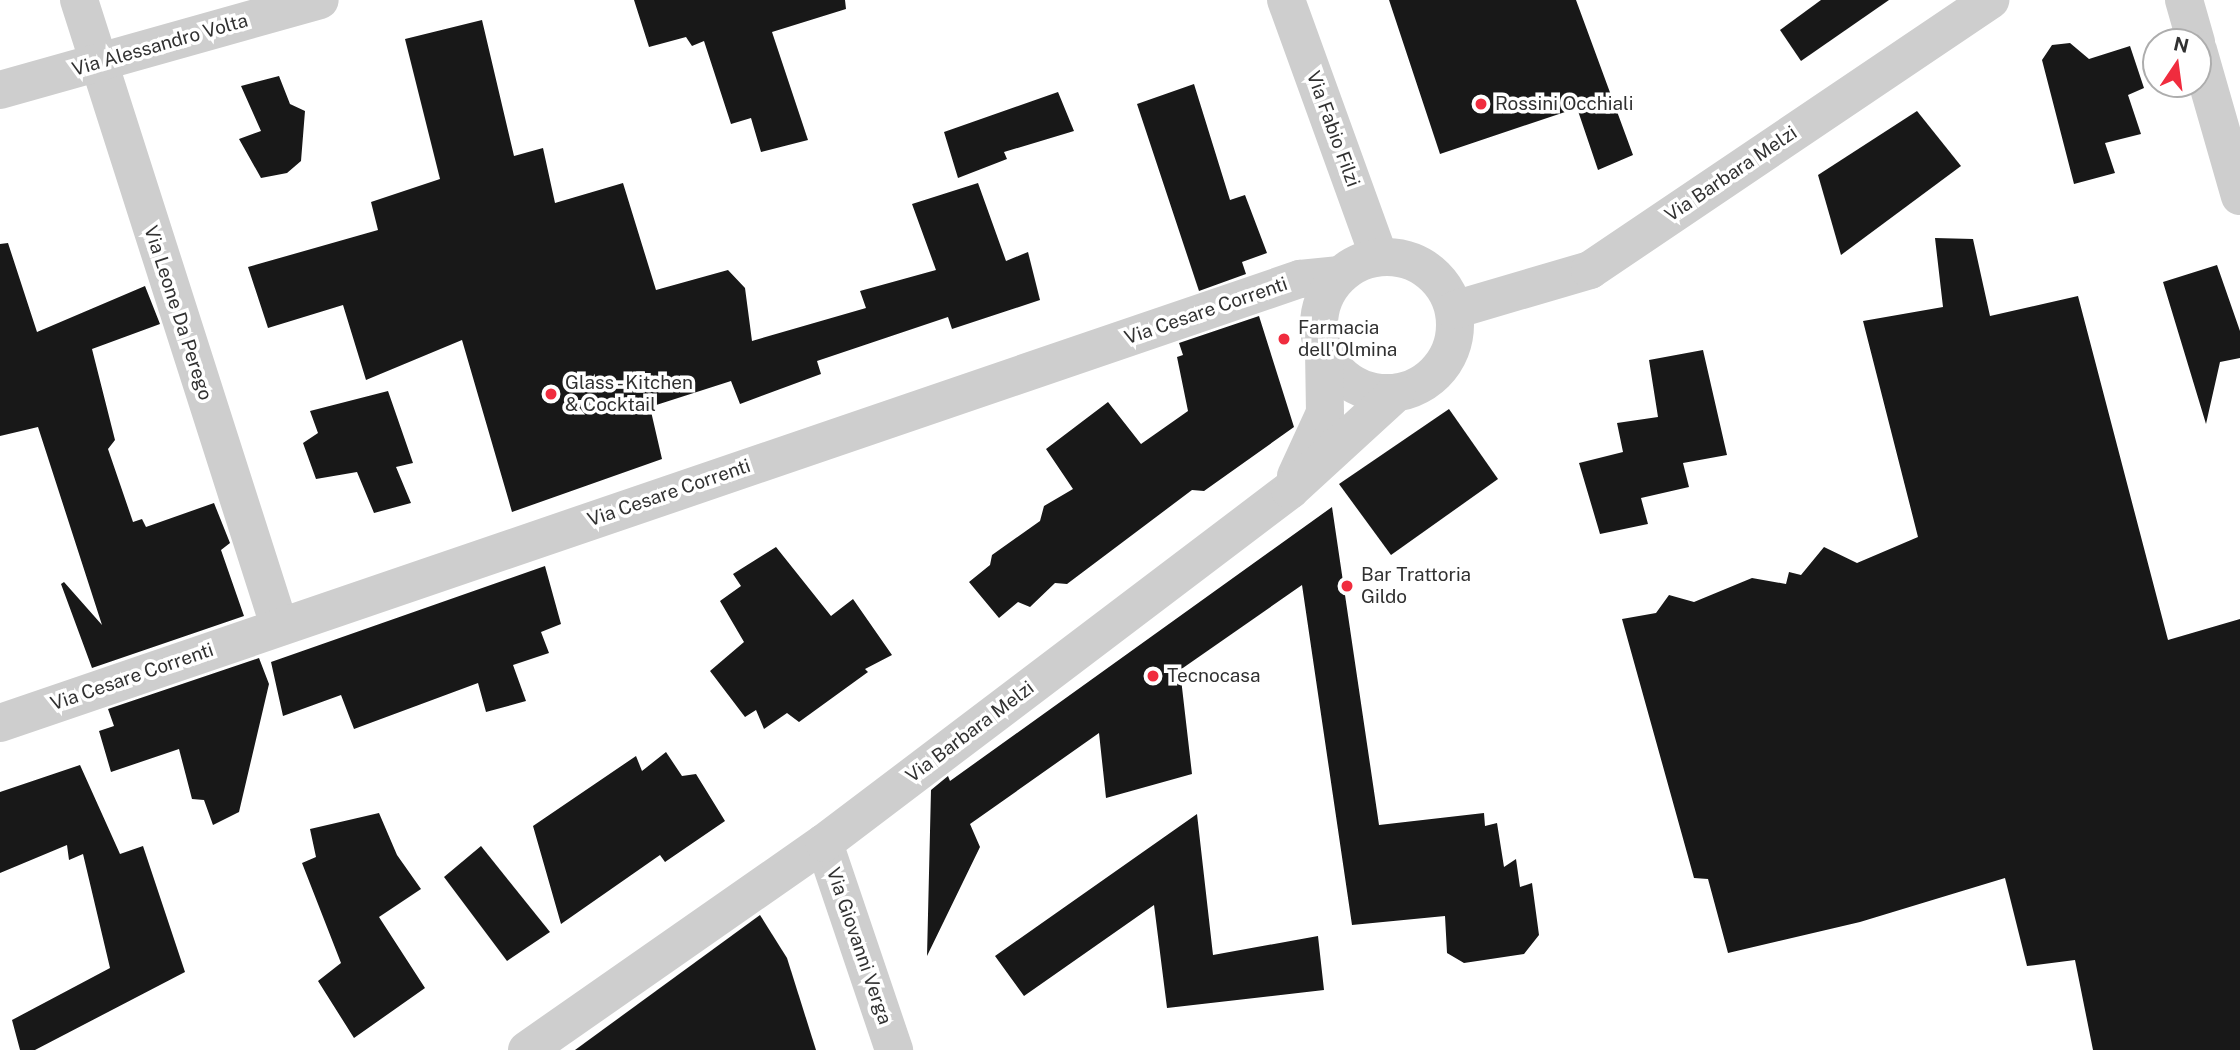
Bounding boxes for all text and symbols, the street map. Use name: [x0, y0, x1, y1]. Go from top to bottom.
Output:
street label: Via Alessandro Volta: [69, 9, 251, 81]
north arrow: [2142, 28, 2212, 98]
text: N: [2172, 32, 2191, 57]
street label: Via Fabio Filzi: [1302, 68, 1364, 190]
place label: Rossini Occhiali: [1495, 93, 1633, 115]
marker: Rossini Occhiali: [1473, 96, 1489, 112]
street label: Via Barbara Melzi: [1661, 121, 1801, 227]
street label: Via Leone Da Perego: [139, 223, 217, 403]
street label: Via Cesare Correnti: [1121, 272, 1291, 350]
place label: Farmacia dell'Olmina: [1298, 317, 1397, 361]
marker: Farmacia dell'Olmina: [1276, 331, 1292, 347]
place label: Glass - Kitchen & Cocktail: [565, 372, 698, 416]
marker: Glass - Kitchen & Cocktail: [543, 386, 559, 402]
street label: Via Cesare Correnti: [584, 454, 754, 532]
place label: Bar Trattoria Gildo: [1361, 564, 1471, 608]
marker: Bar Trattoria Gildo: [1339, 578, 1355, 594]
street label: Via Cesare Correnti: [47, 638, 217, 716]
place label: Tecnocasa: [1167, 665, 1260, 687]
marker: Tecnocasa: [1145, 668, 1161, 684]
street label: Via Barbara Melzi: [901, 676, 1039, 788]
street label: Via Giovanni Verga: [821, 864, 897, 1028]

